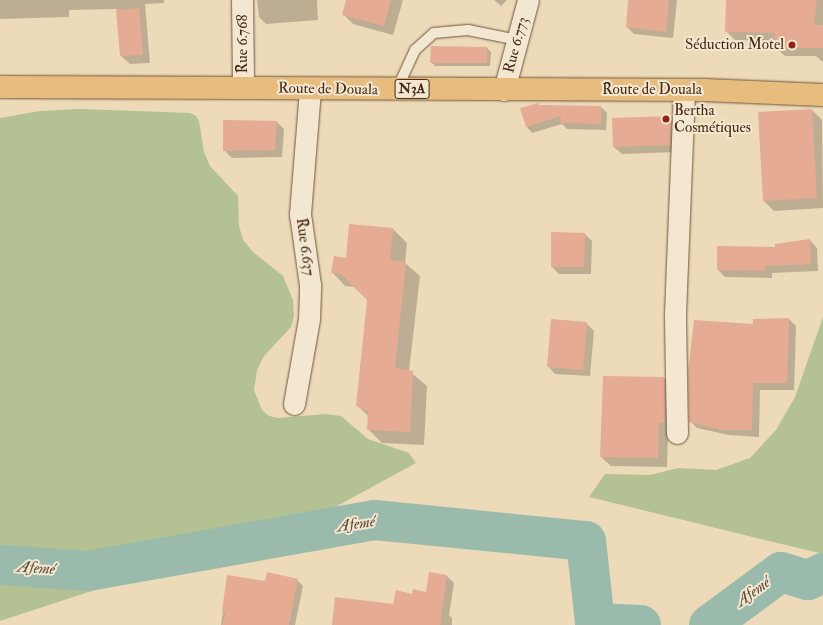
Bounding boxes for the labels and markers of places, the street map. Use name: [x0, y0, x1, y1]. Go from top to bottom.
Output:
place label: Séduction Motel: [685, 36, 784, 54]
marker: Séduction Motel: [787, 40, 797, 50]
place label: Bertha Cosmétiques: [674, 101, 751, 136]
marker: Bertha Cosmétiques: [661, 114, 671, 124]

